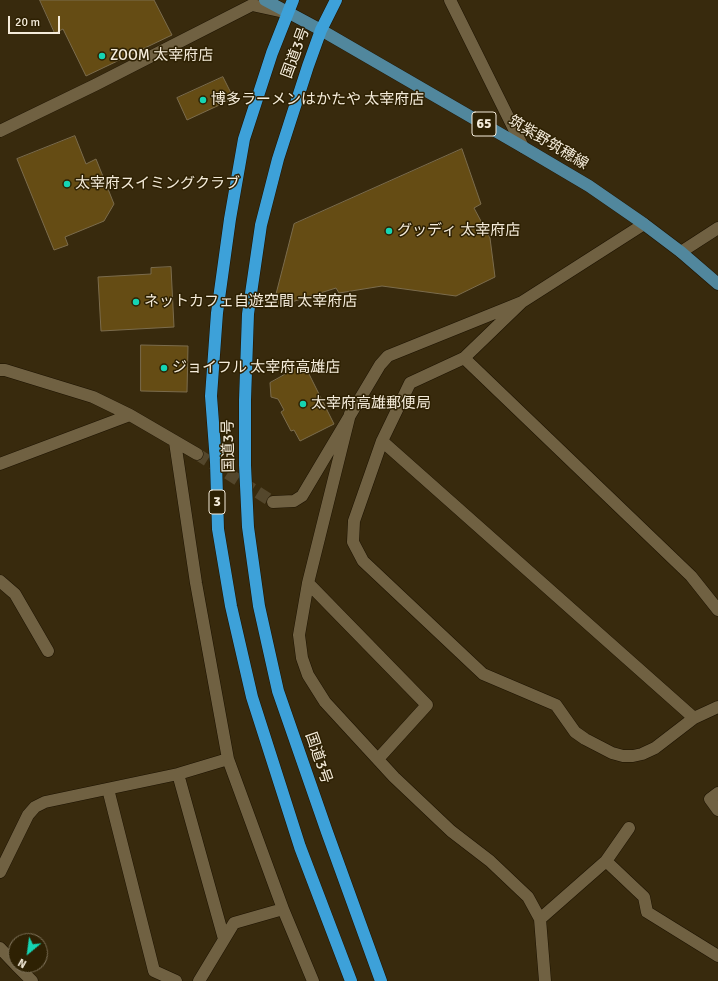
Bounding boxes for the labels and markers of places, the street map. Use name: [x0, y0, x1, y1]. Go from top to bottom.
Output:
place label: ZOOM 太宰府店: [110, 47, 213, 65]
marker: ZOOM 太宰府店: [97, 51, 107, 61]
place label: 博多ラーメンはかたや 太宰府店: [211, 91, 424, 109]
marker: 博多ラーメンはかたや 太宰府店: [198, 95, 208, 105]
place label: 太宰府スイミングクラブ: [75, 175, 240, 193]
marker: 太宰府スイミングクラブ: [62, 179, 72, 189]
place label: グッディ 太宰府店: [397, 222, 520, 240]
marker: グッディ 太宰府店: [384, 226, 394, 236]
place label: ネットカフェ自遊空間 太宰府店: [144, 293, 357, 311]
marker: ネットカフェ自遊空間 太宰府店: [131, 297, 141, 307]
place label: ジョイフル 太宰府高雄店: [172, 359, 340, 377]
marker: ジョイフル 太宰府高雄店: [159, 363, 169, 373]
place label: 太宰府高雄郵便局: [311, 395, 431, 413]
marker: 太宰府高雄郵便局: [298, 399, 308, 409]

